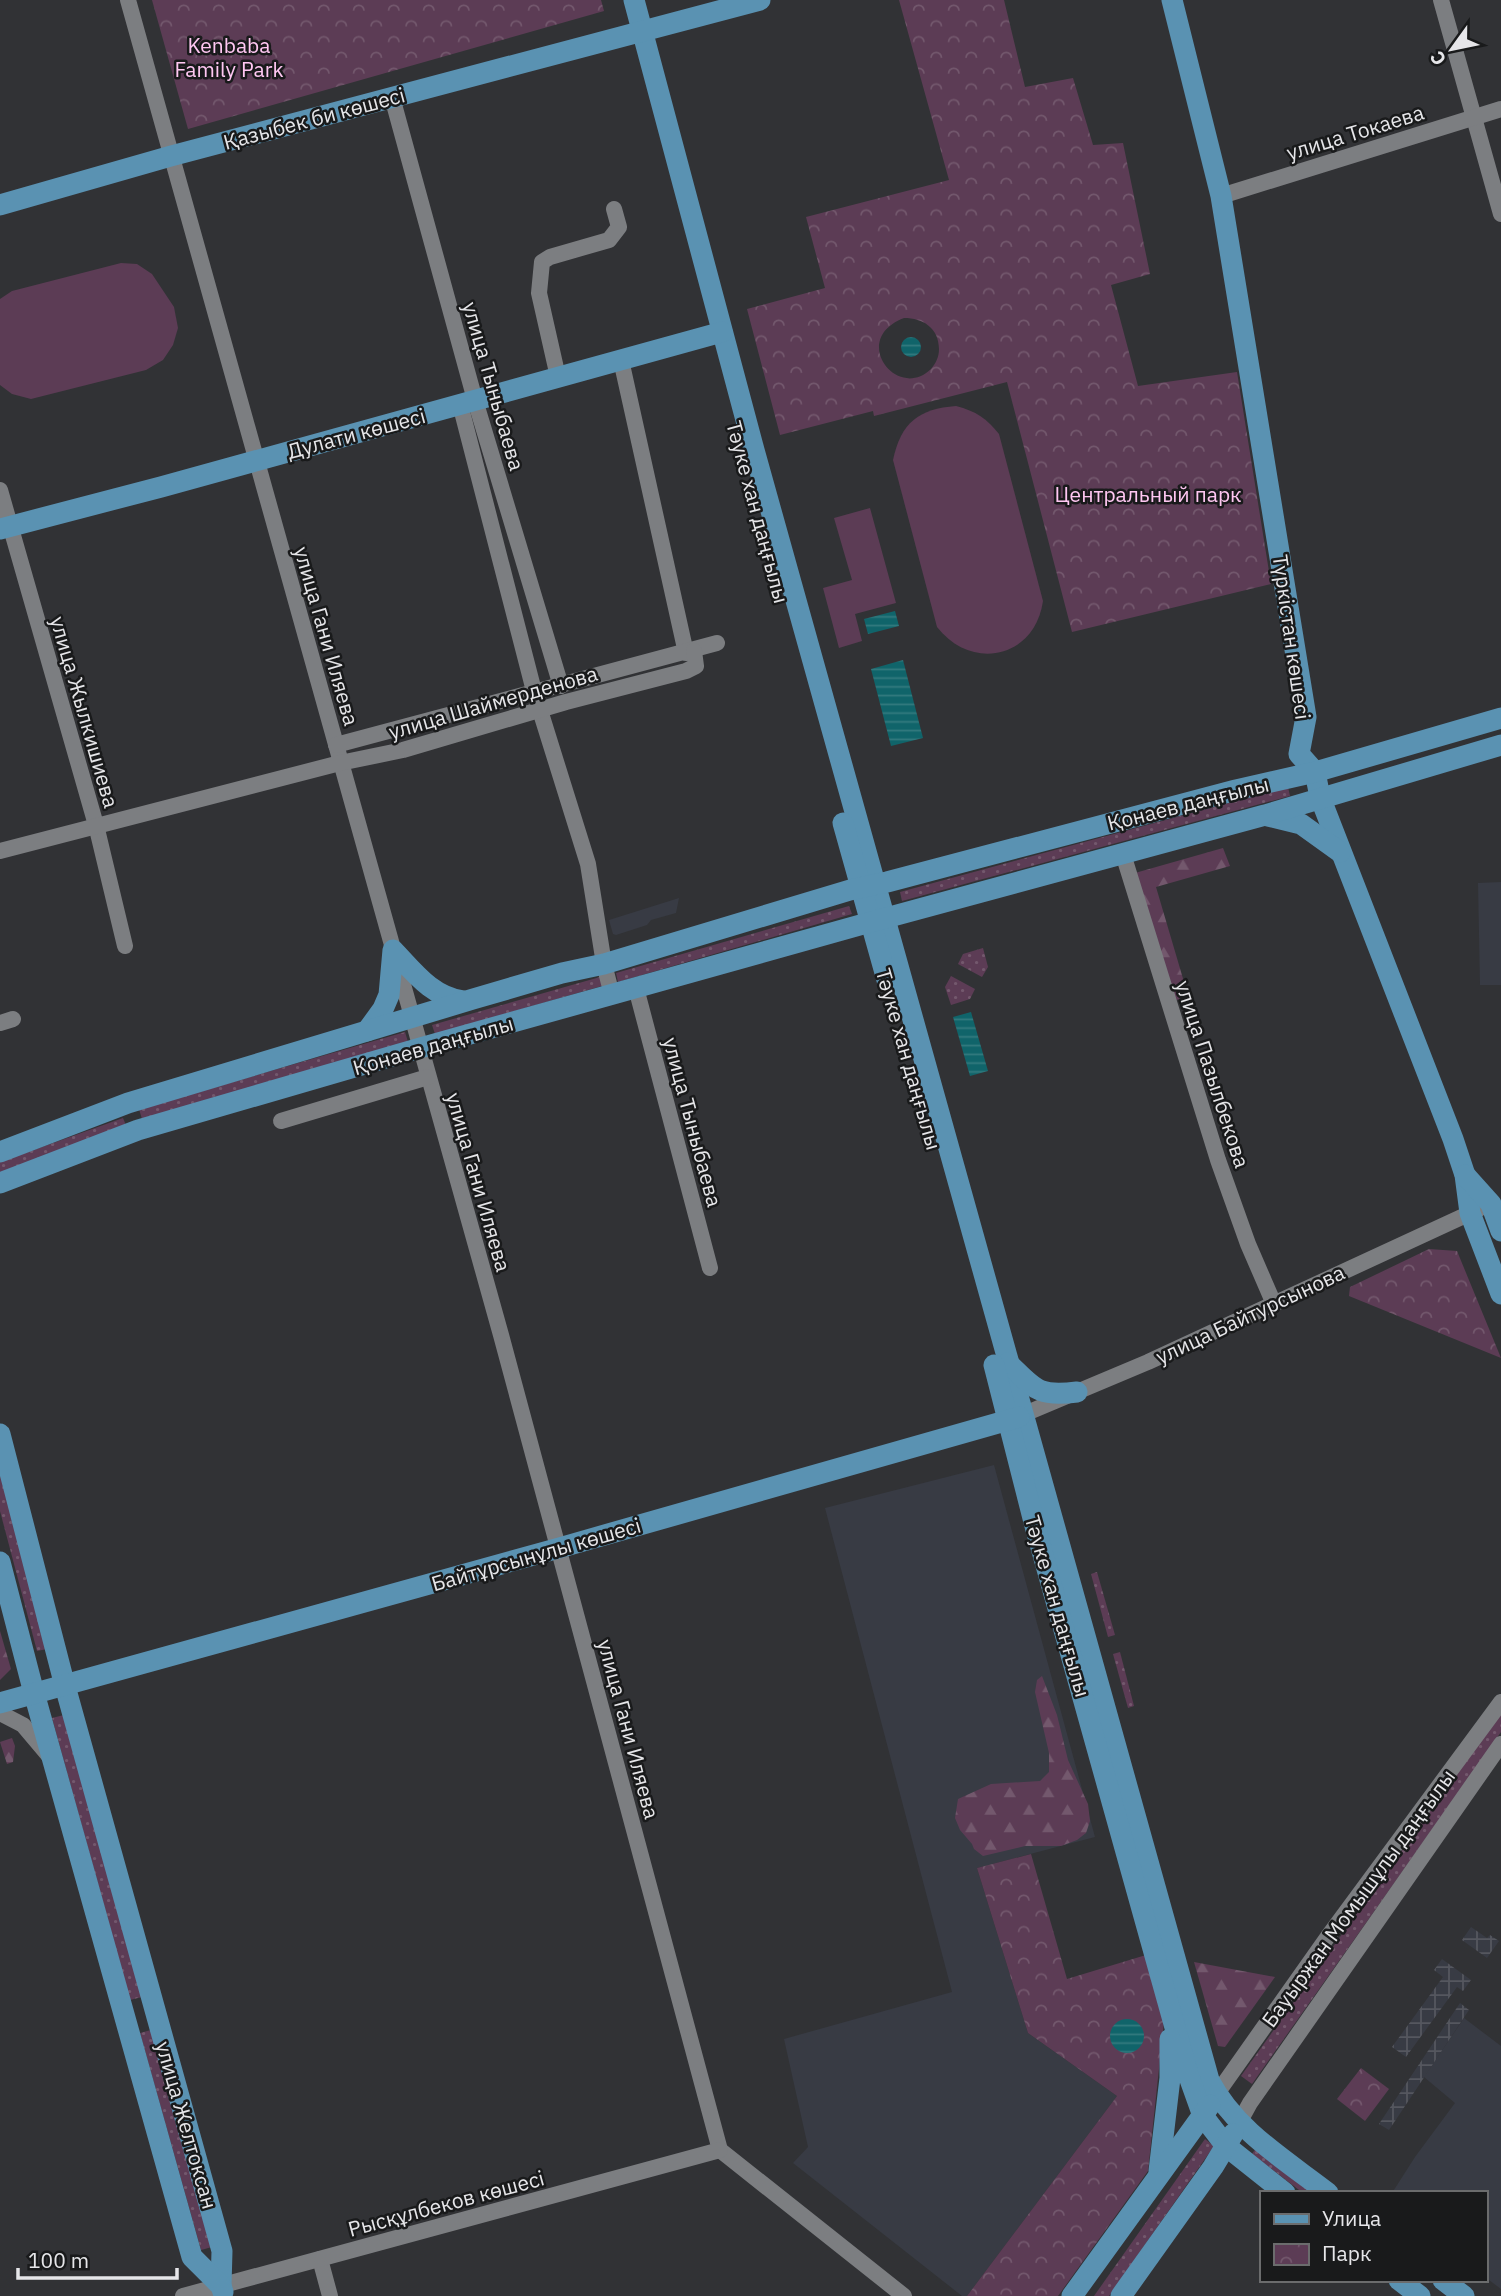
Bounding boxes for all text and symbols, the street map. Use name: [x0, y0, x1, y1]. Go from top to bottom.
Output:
north arrow: [1417, 14, 1487, 84]
park label: Kenbaba Family Park: [174, 31, 284, 83]
text: С: [1424, 47, 1451, 70]
street label: Қазыбек би көшесі: [220, 80, 408, 156]
street label: улица Токаева: [1283, 98, 1427, 166]
street label: улица Тыныбаева: [457, 298, 531, 474]
street label: Дулати көшесі: [284, 401, 428, 465]
street label: Тәуке хан даңғылы: [720, 418, 796, 606]
park label: Центральный парк: [1054, 480, 1242, 508]
street label: улица Гани Иляева: [288, 543, 366, 729]
street label: Түркістан көшесі: [1267, 553, 1317, 721]
street label: улица Жылкишиева: [44, 613, 126, 811]
street label: улица Шаймерденова: [385, 659, 601, 745]
street label: Қонаев даңғылы: [1104, 769, 1272, 837]
street label: Тәуке хан даңғылы: [870, 965, 948, 1153]
street label: улица Пазылбекова: [1169, 977, 1257, 1171]
street label: Қонаев даңғылы: [349, 1009, 517, 1081]
street label: улица Тыныбаева: [657, 1034, 729, 1210]
street label: улица Гани Иляева: [440, 1089, 518, 1275]
street label: улица Байтурсынова: [1151, 1258, 1349, 1370]
street label: Байтұрсынұлы көшесі: [428, 1511, 644, 1597]
street label: Тәуке хан даңғылы: [1019, 1512, 1097, 1700]
street label: улица Гани Иляева: [592, 1636, 666, 1822]
street label: Бауыржан Момышұлы даңғылы: [1255, 1763, 1461, 2033]
street label: улица Желтоксан: [150, 2038, 224, 2212]
street label: Рысқұлбеков көшесі: [345, 2163, 547, 2243]
legend: [1260, 2191, 1487, 2282]
text: Улица: [1322, 2204, 1381, 2232]
scale bar: [18, 2236, 177, 2280]
text: Парк: [1322, 2239, 1372, 2267]
text: 100 m: [28, 2246, 89, 2274]

